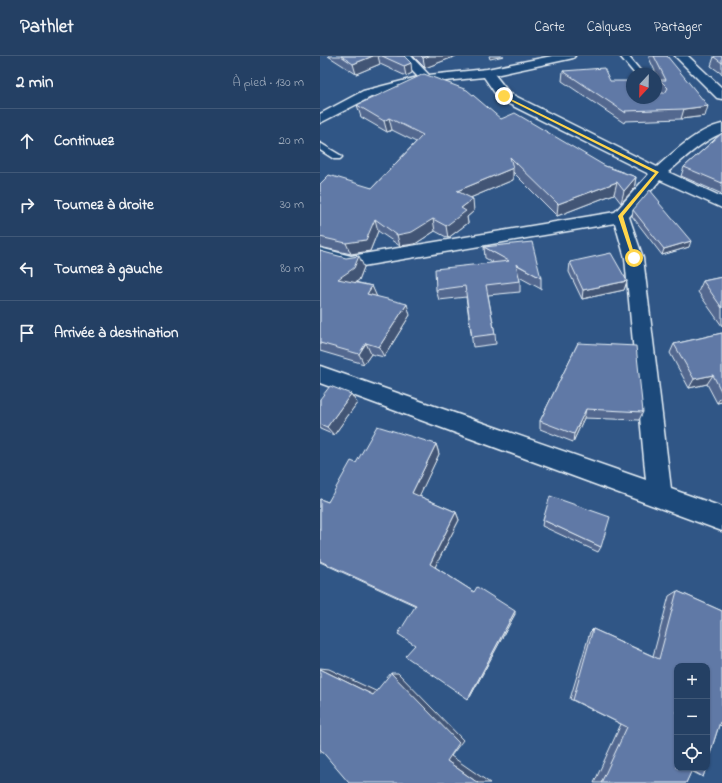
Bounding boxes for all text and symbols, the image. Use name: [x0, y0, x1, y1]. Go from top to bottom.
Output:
text: Pathlet: [20, 14, 74, 41]
text: Carte: [534, 17, 565, 38]
text: Calques: [587, 17, 632, 38]
text: Partager: [654, 17, 702, 38]
north arrow: [626, 68, 662, 104]
text: 2 min: [16, 70, 53, 95]
text: À pied · 130 m: [232, 73, 304, 92]
route end: [495, 87, 513, 105]
icon: ahead: [16, 130, 38, 152]
text: Continuez: [54, 130, 114, 152]
text: 20 m: [279, 131, 304, 150]
icon: right: [16, 194, 38, 216]
text: Tournez à droite: [54, 194, 154, 216]
text: 30 m: [280, 195, 304, 214]
route start: [625, 249, 643, 267]
icon: left: [16, 258, 38, 280]
text: Tournez à gauche: [54, 258, 162, 280]
text: 80 m: [280, 259, 304, 278]
icon: arrive: [16, 322, 38, 344]
text: Arrivée à destination: [54, 322, 179, 344]
map controls: [674, 663, 710, 771]
button: +: [674, 663, 710, 699]
button: −: [674, 699, 710, 735]
button: locate: [674, 735, 710, 771]

